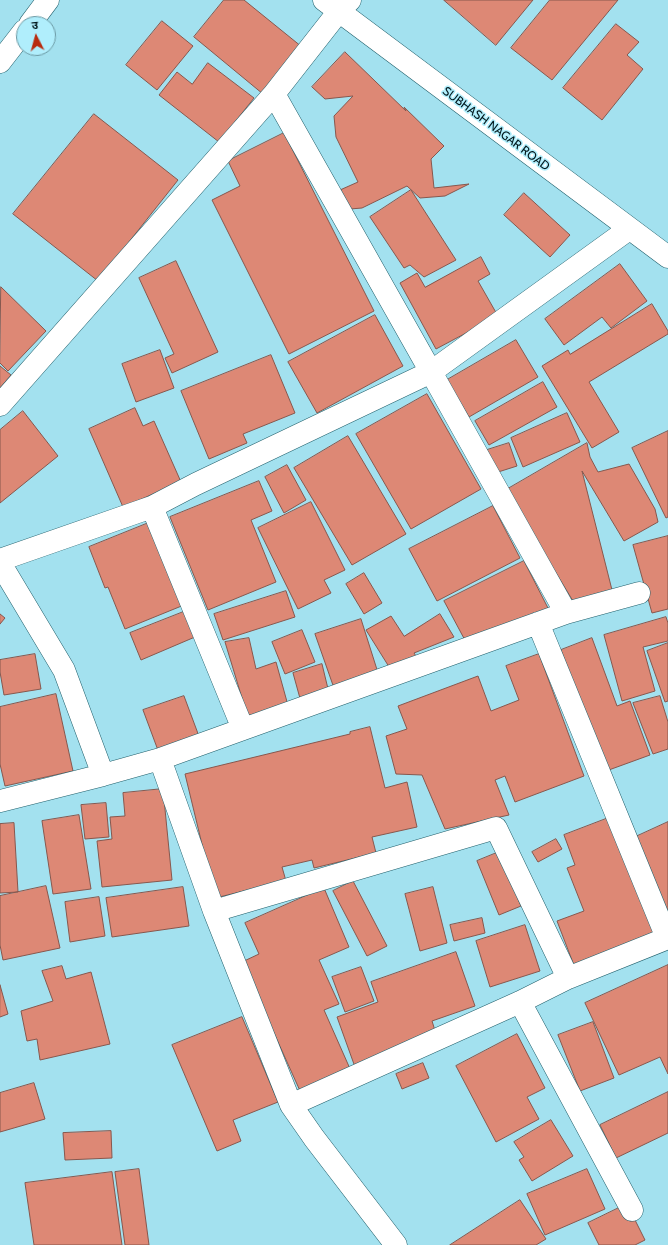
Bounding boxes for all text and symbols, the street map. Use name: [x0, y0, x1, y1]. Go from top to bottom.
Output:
north arrow: [16, 16, 56, 56]
text: उ: [31, 18, 39, 32]
street label: SUBHASH NAGAR ROAD: [440, 84, 552, 174]

